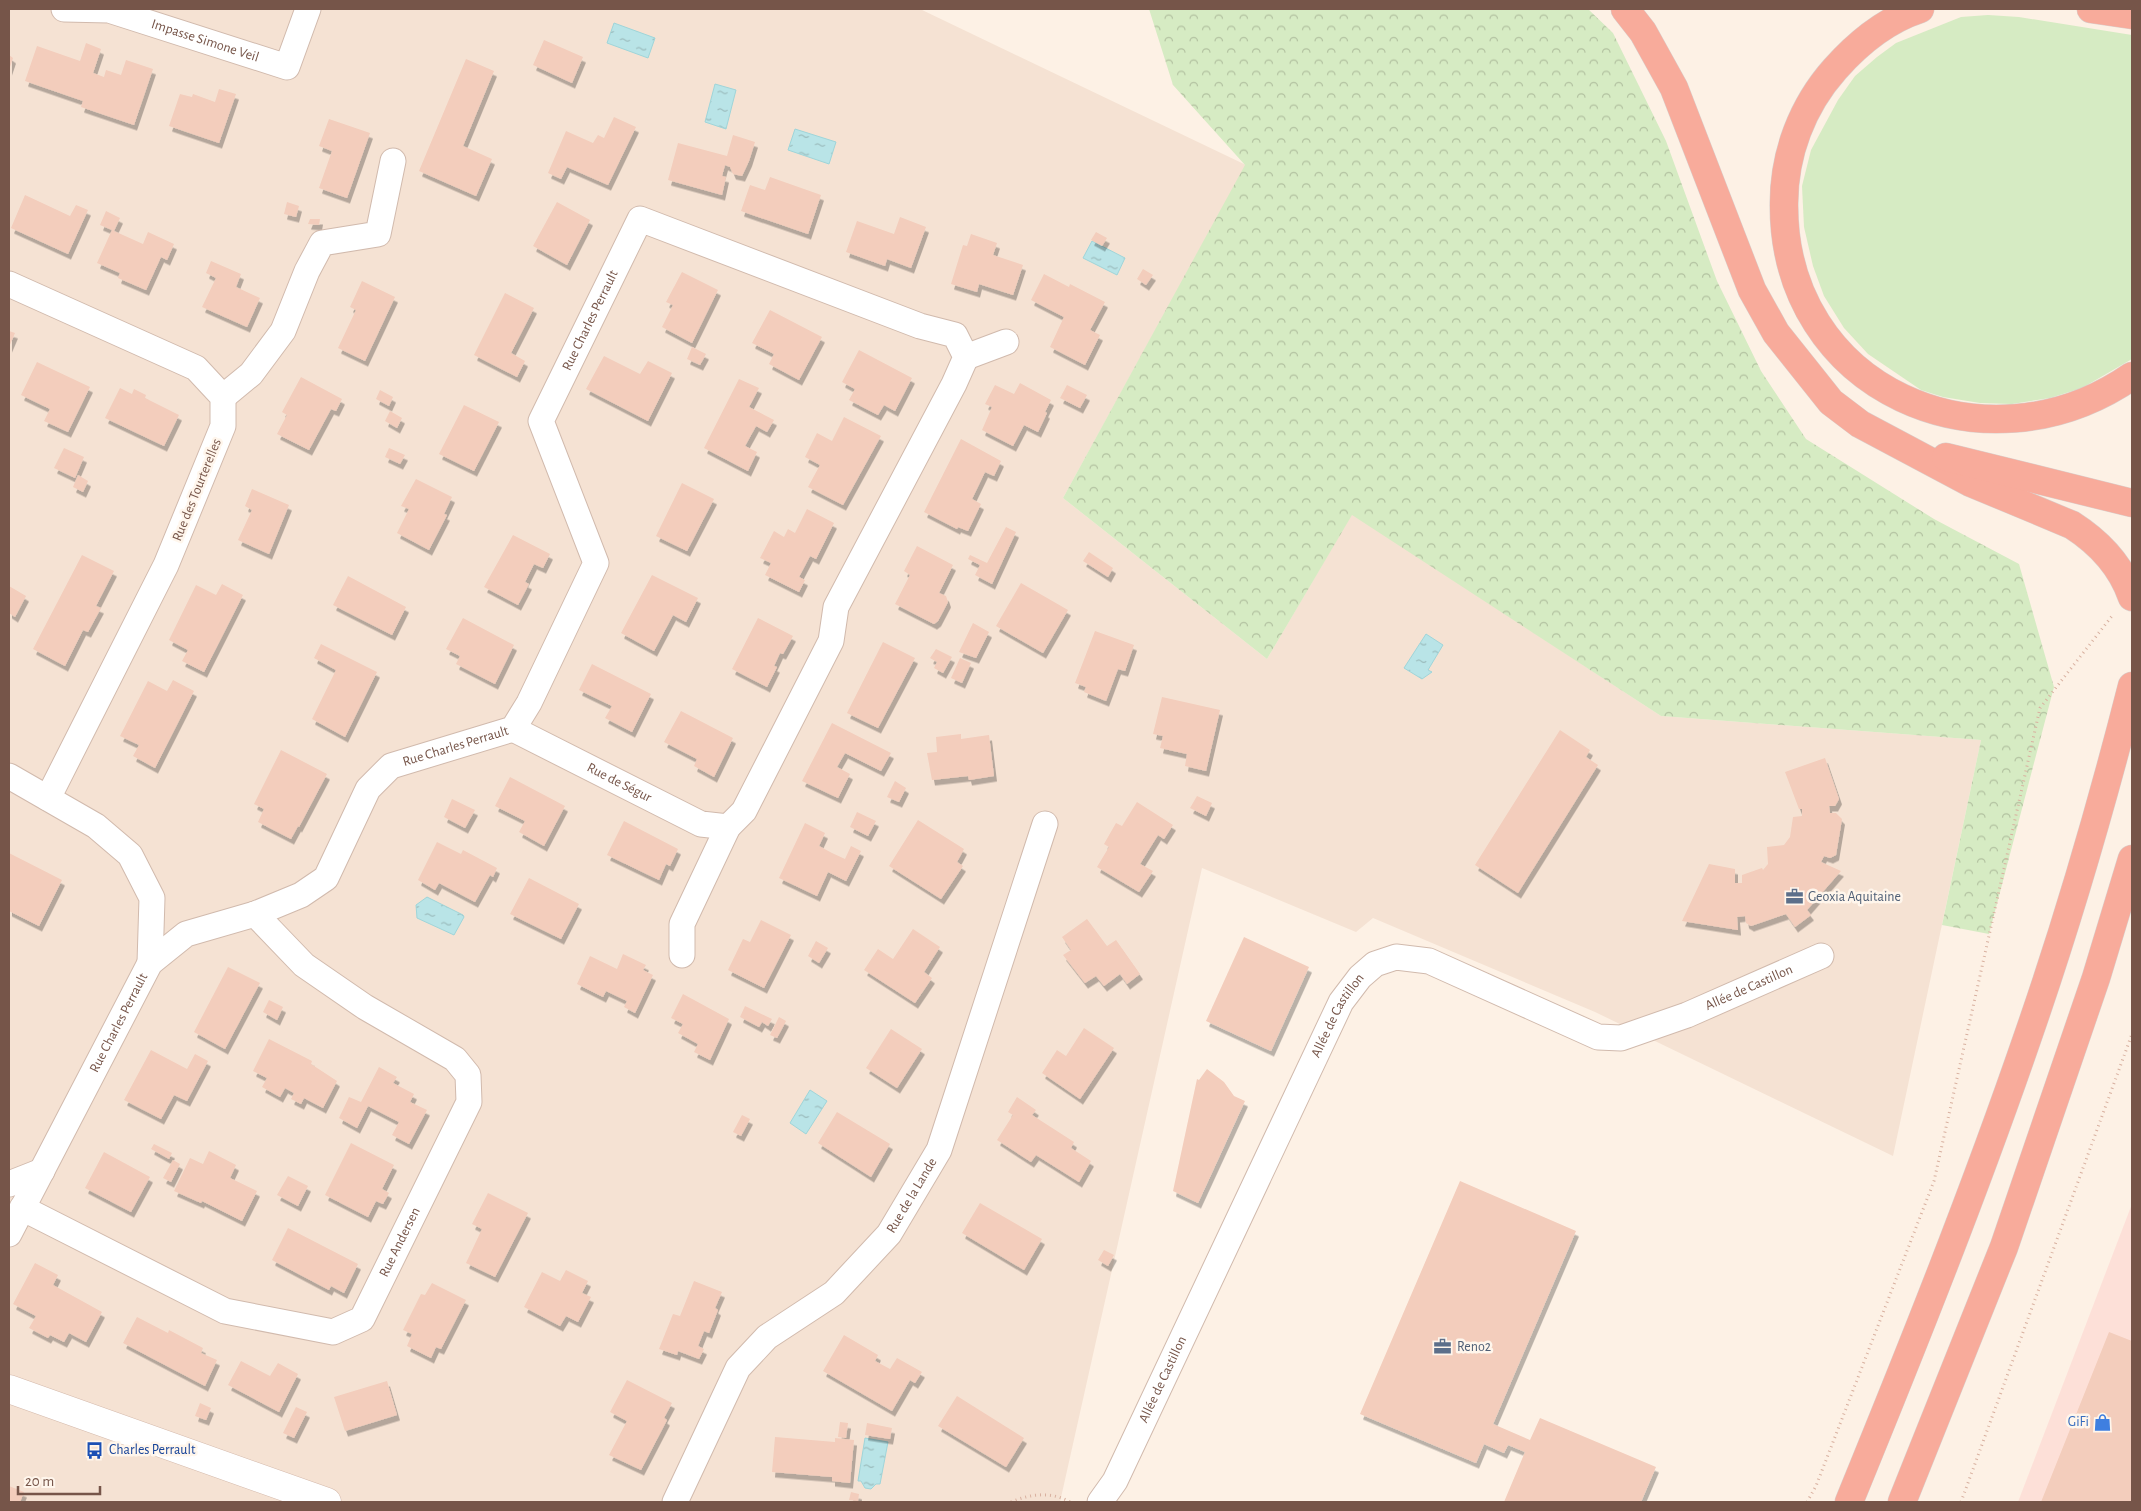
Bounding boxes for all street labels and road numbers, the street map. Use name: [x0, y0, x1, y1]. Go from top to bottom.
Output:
street label: Impasse Simone Veil: [150, 17, 261, 65]
street label: Rue Charles Perrault: [560, 268, 621, 373]
street label: Rue des Tourterelles: [170, 437, 224, 543]
street label: Rue Charles Perrault: [401, 724, 511, 769]
street label: Rue de Ségur: [585, 761, 654, 805]
street label: Allée de Castillon: [1703, 962, 1795, 1013]
street label: Rue Charles Perrault: [87, 970, 151, 1075]
street label: Allée de Castillon: [1309, 971, 1367, 1060]
street label: Rue de la Lande: [884, 1156, 940, 1236]
street label: Rue Andersen: [377, 1205, 423, 1279]
street label: Allée de Castillon: [1136, 1334, 1189, 1425]

